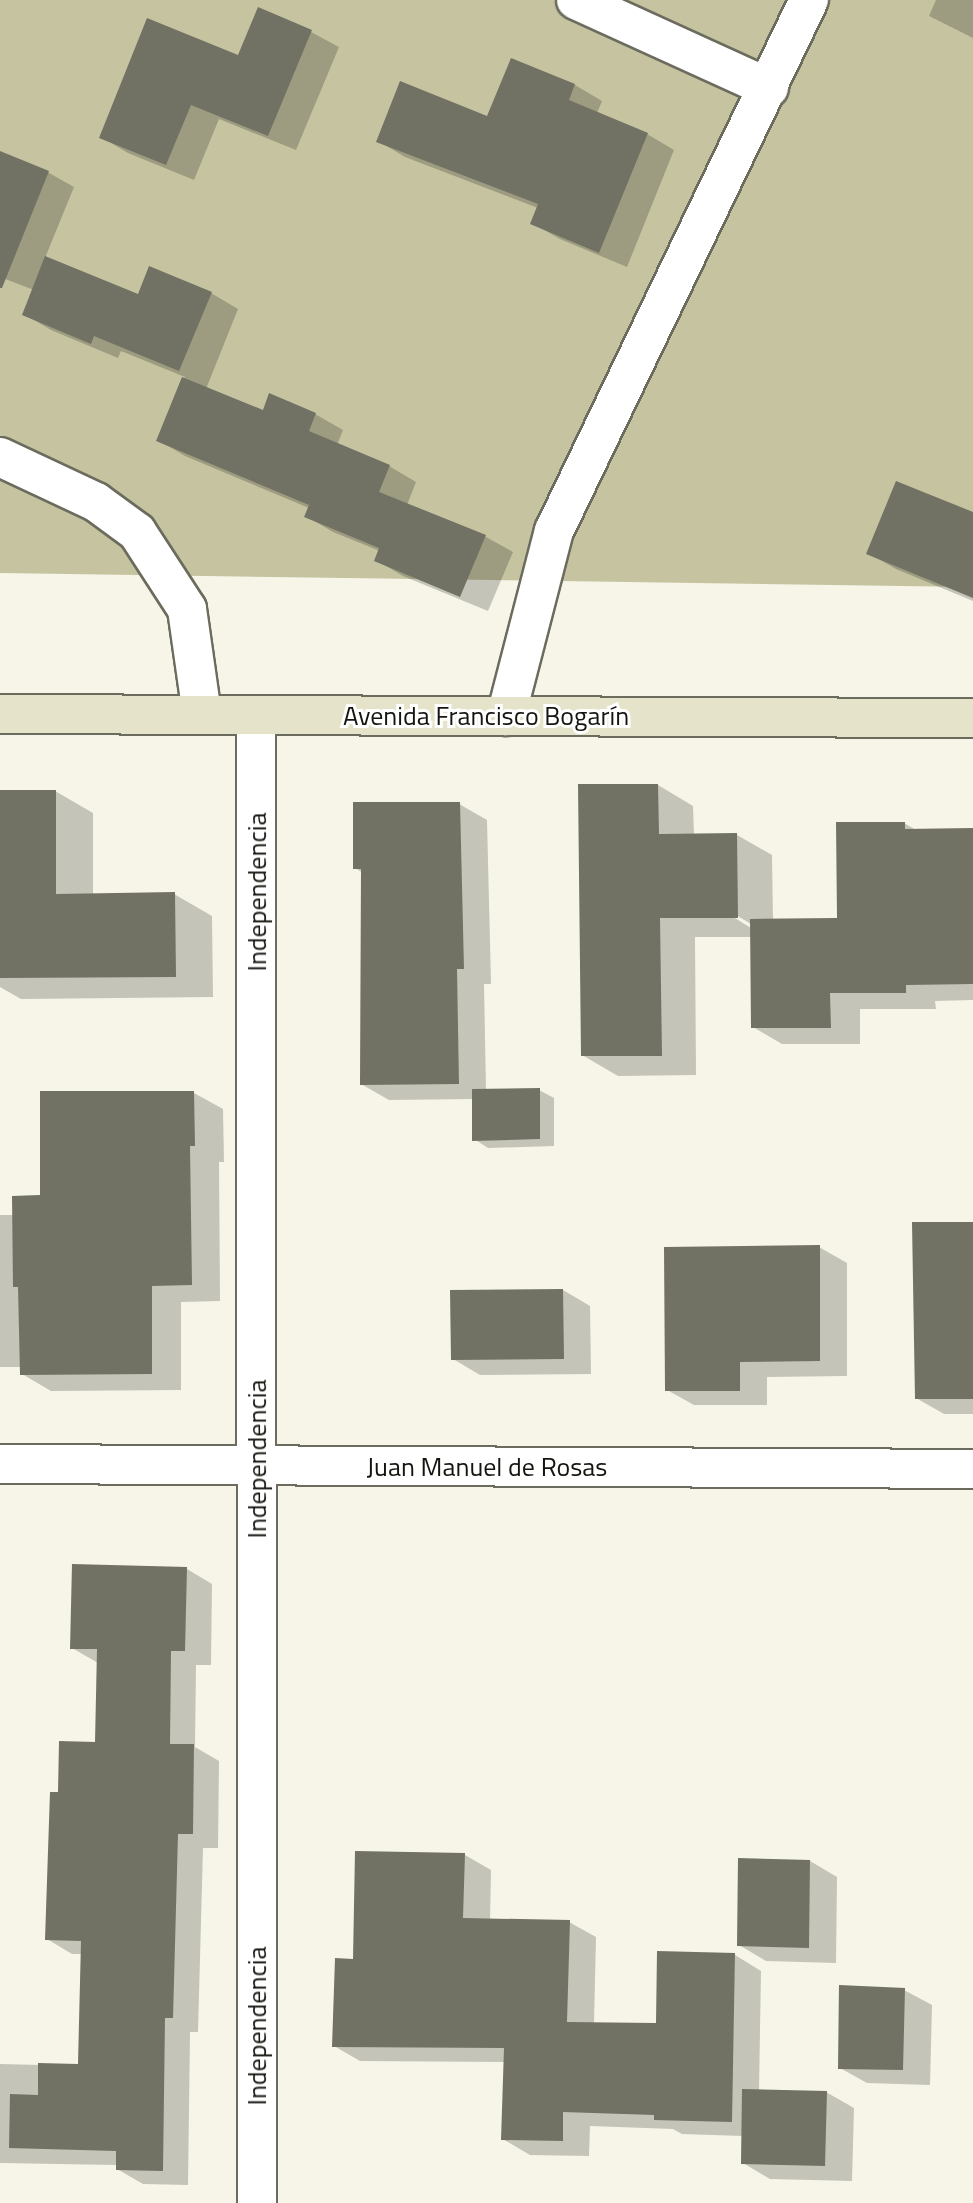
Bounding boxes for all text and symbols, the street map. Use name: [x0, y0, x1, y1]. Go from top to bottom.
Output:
street label: Avenida Francisco Bogarín: [343, 700, 629, 732]
street label: Independencia: [241, 813, 273, 971]
street label: Independencia: [241, 1380, 273, 1538]
street label: Juan Manuel de Rosas: [367, 1451, 607, 1483]
street label: Independencia: [241, 1947, 273, 2105]

